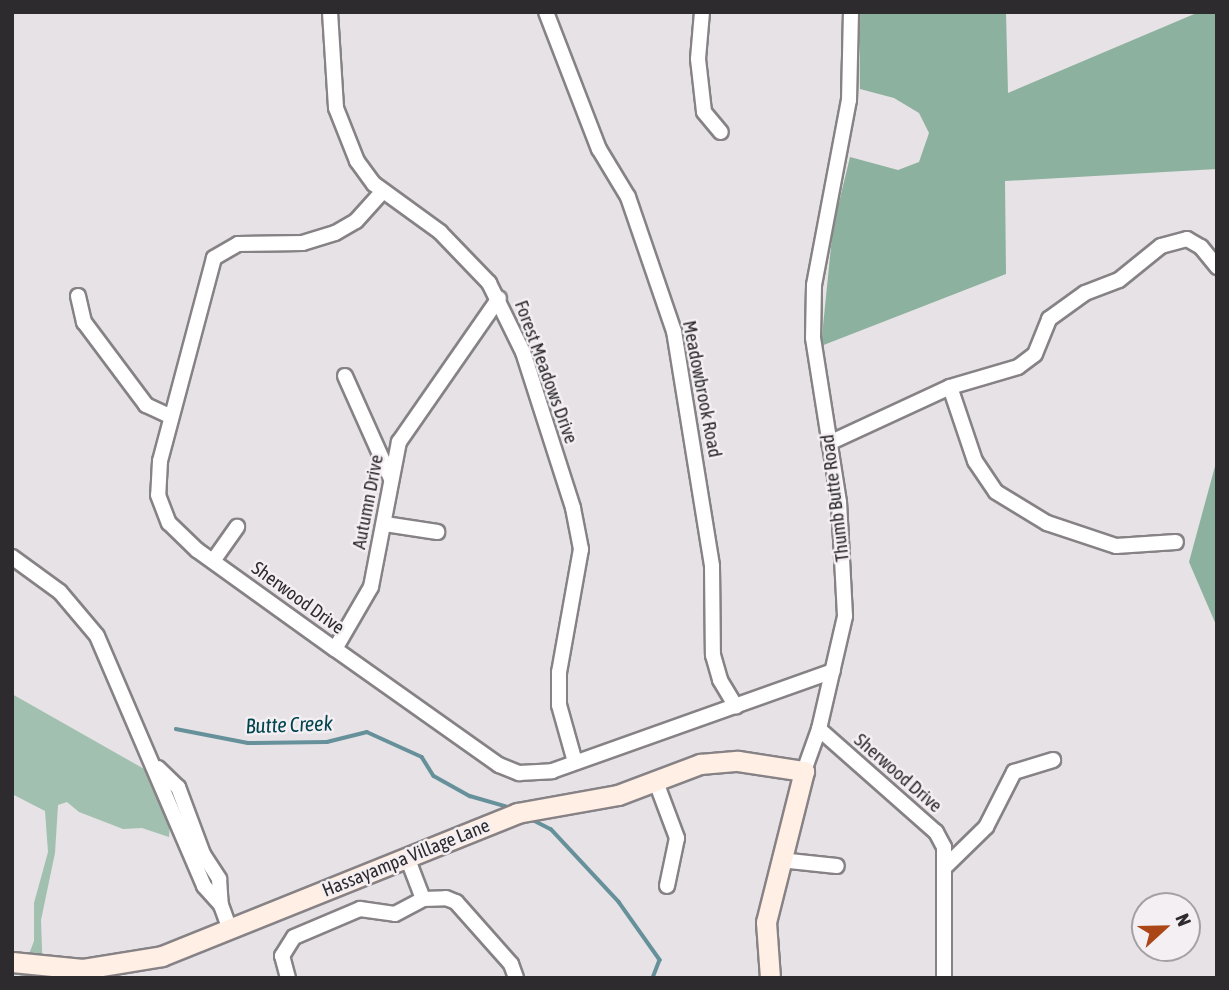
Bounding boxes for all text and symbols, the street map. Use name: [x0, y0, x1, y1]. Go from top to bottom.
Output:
street label: Forest Meadows Drive: [510, 297, 582, 447]
street label: Meadowbrook Road: [678, 319, 726, 459]
street label: Thumb Butte Road: [816, 433, 854, 563]
street label: Autumn Drive: [348, 453, 388, 551]
street label: Sherwood Drive: [247, 557, 349, 639]
water label: Butte Creek: [245, 710, 333, 738]
street label: Sherwood Drive: [849, 729, 947, 817]
street label: Hassayampa Village Lane: [319, 814, 493, 902]
north arrow: [1131, 892, 1201, 962]
text: N: [1171, 911, 1196, 929]

